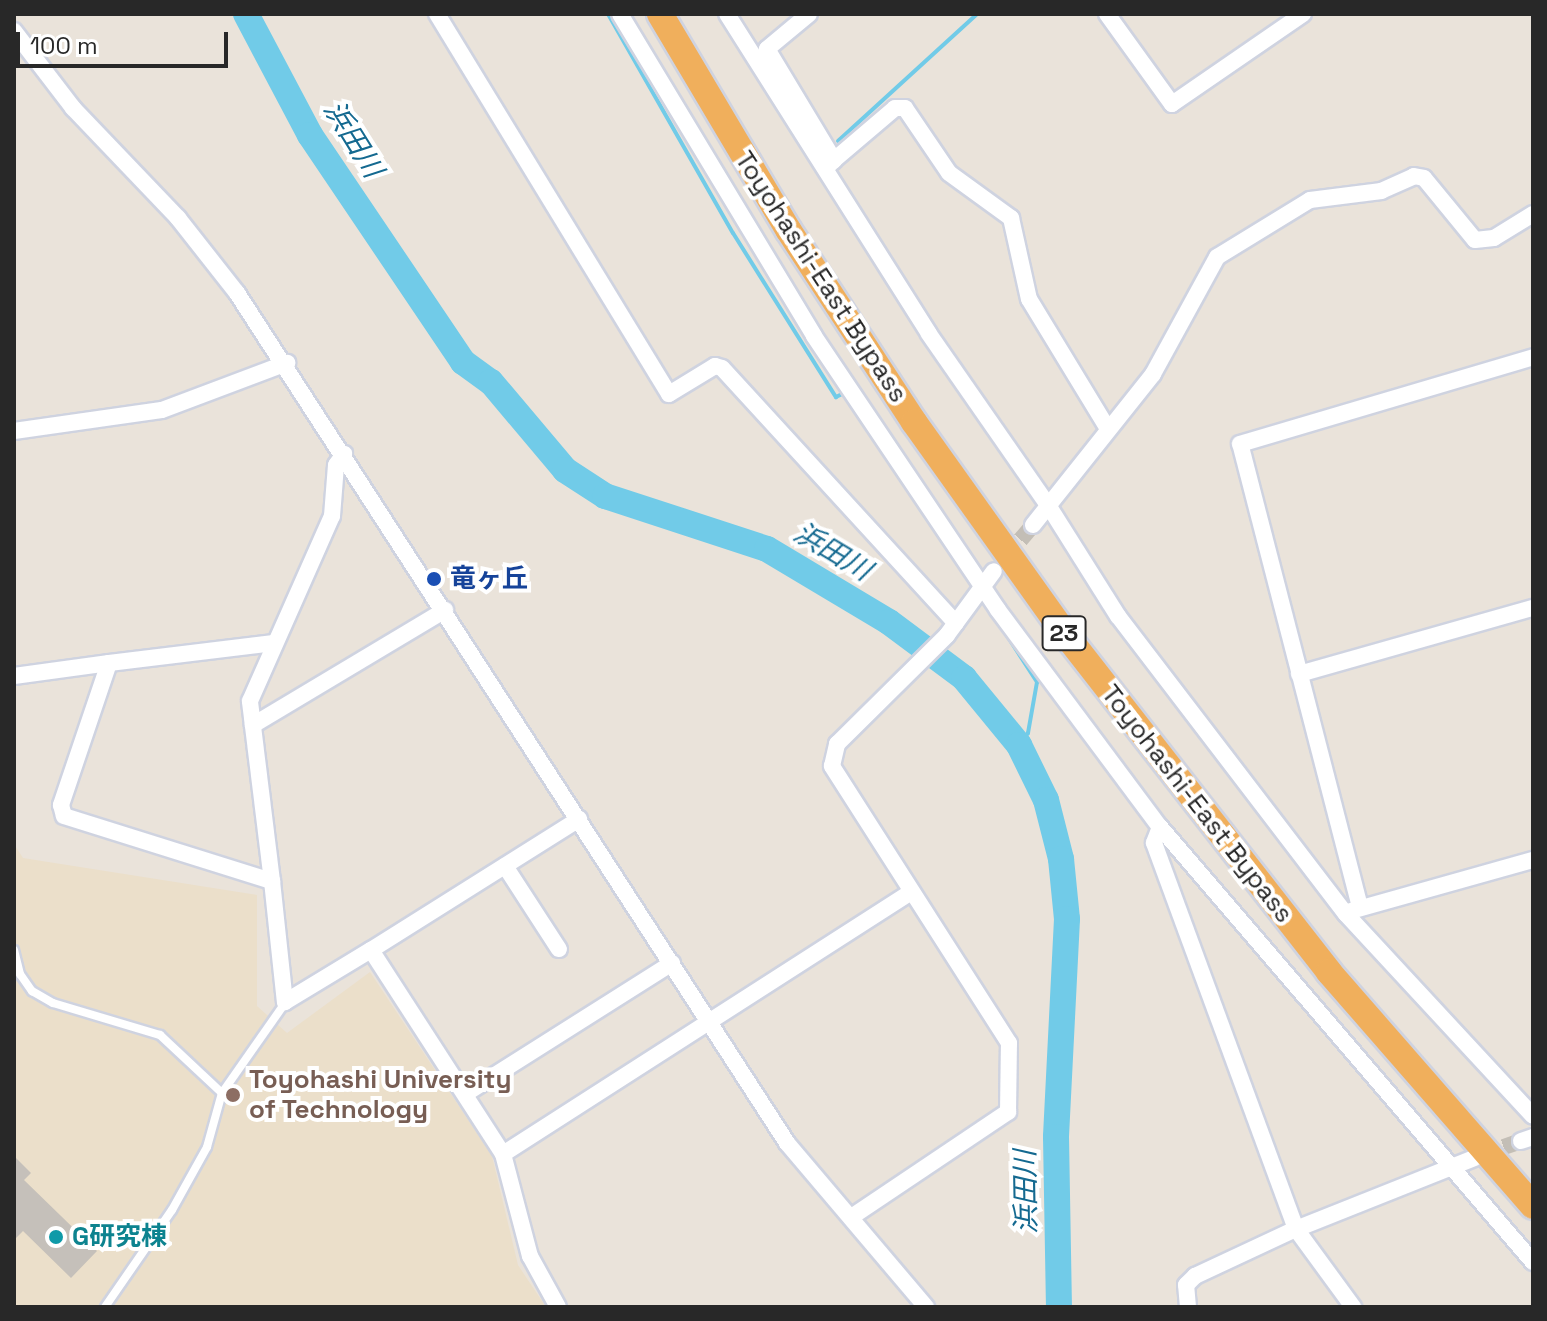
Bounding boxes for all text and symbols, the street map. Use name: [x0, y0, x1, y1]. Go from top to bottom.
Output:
scale bar: [20, 16, 232, 66]
text: 100 m: [30, 30, 98, 61]
water label: 浜田川: [317, 94, 391, 184]
street label: Toyohashi-East Bypass: [728, 146, 914, 408]
water label: 浜田川: [788, 515, 878, 587]
place label: 竜ヶ丘: [450, 563, 528, 595]
marker: 竜ヶ丘: [425, 570, 443, 588]
road number: 23: [1040, 613, 1088, 653]
street label: Toyohashi-East Bypass: [1095, 679, 1299, 929]
place label: Toyohashi University of Technology: [249, 1064, 511, 1126]
marker: Toyohashi University of Technology: [224, 1086, 242, 1104]
water label: 浜田川: [1007, 1150, 1043, 1234]
place label: G研究棟: [72, 1221, 167, 1253]
marker: G研究棟: [47, 1228, 65, 1246]

